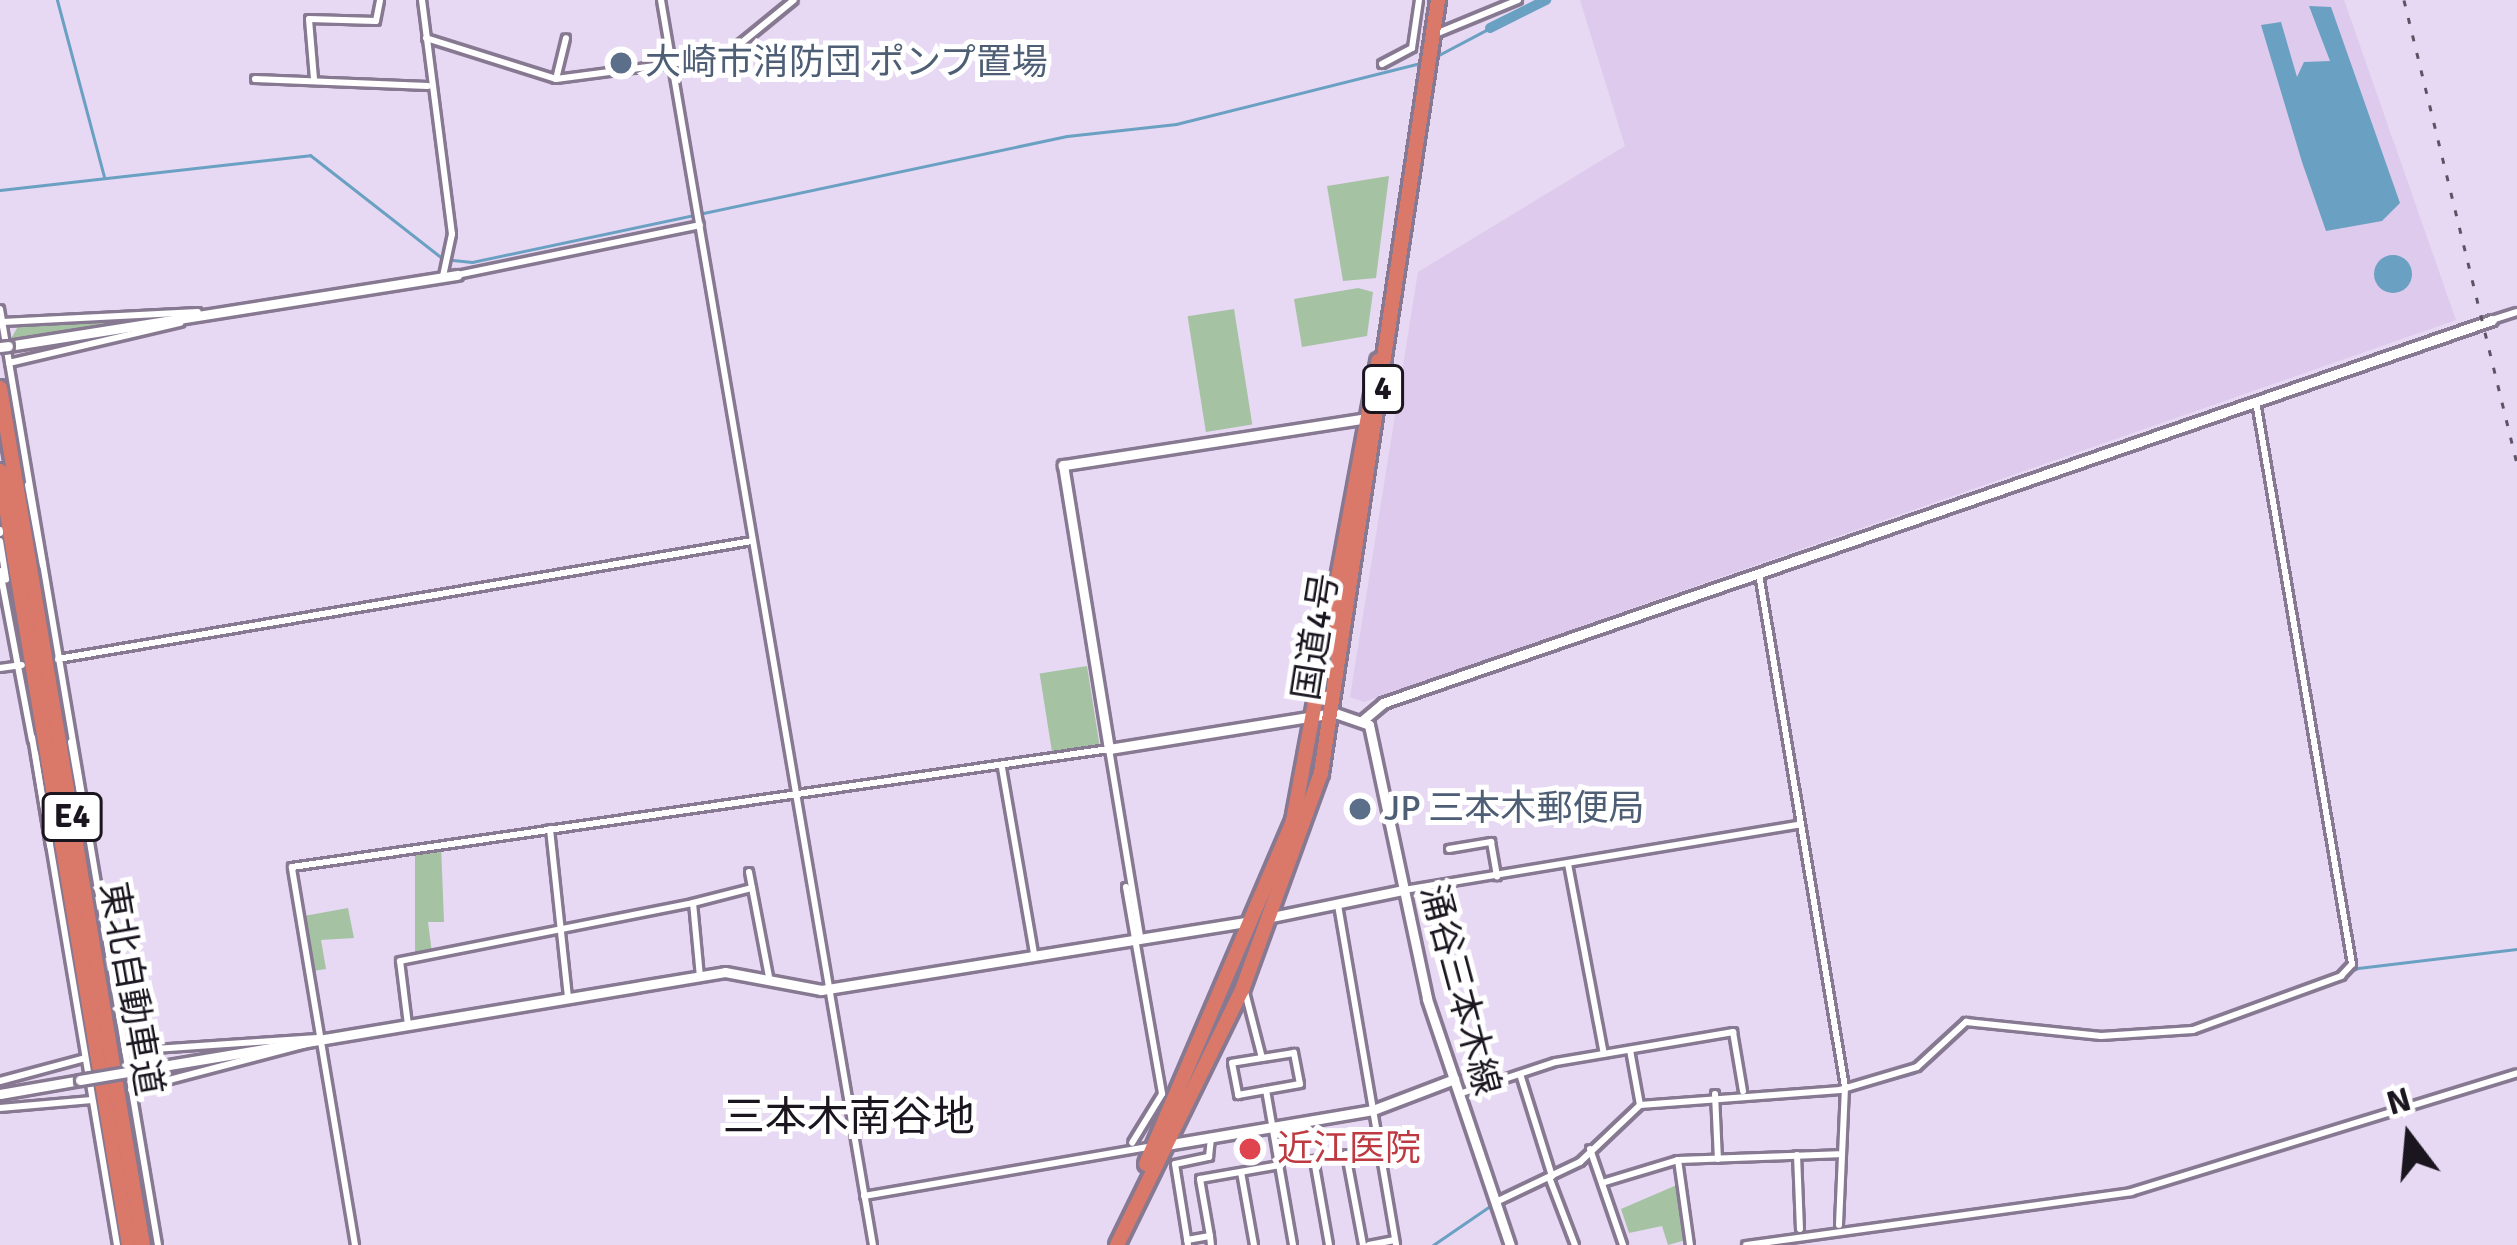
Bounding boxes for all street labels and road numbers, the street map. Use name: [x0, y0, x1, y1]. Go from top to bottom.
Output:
road number: 4: [1362, 362, 1404, 416]
street label: 国道4号: [1285, 571, 1347, 703]
road number: E4: [39, 790, 105, 844]
street label: 東北自動車道: [91, 879, 171, 1099]
street label: 涌谷三本木線: [1411, 880, 1509, 1100]

